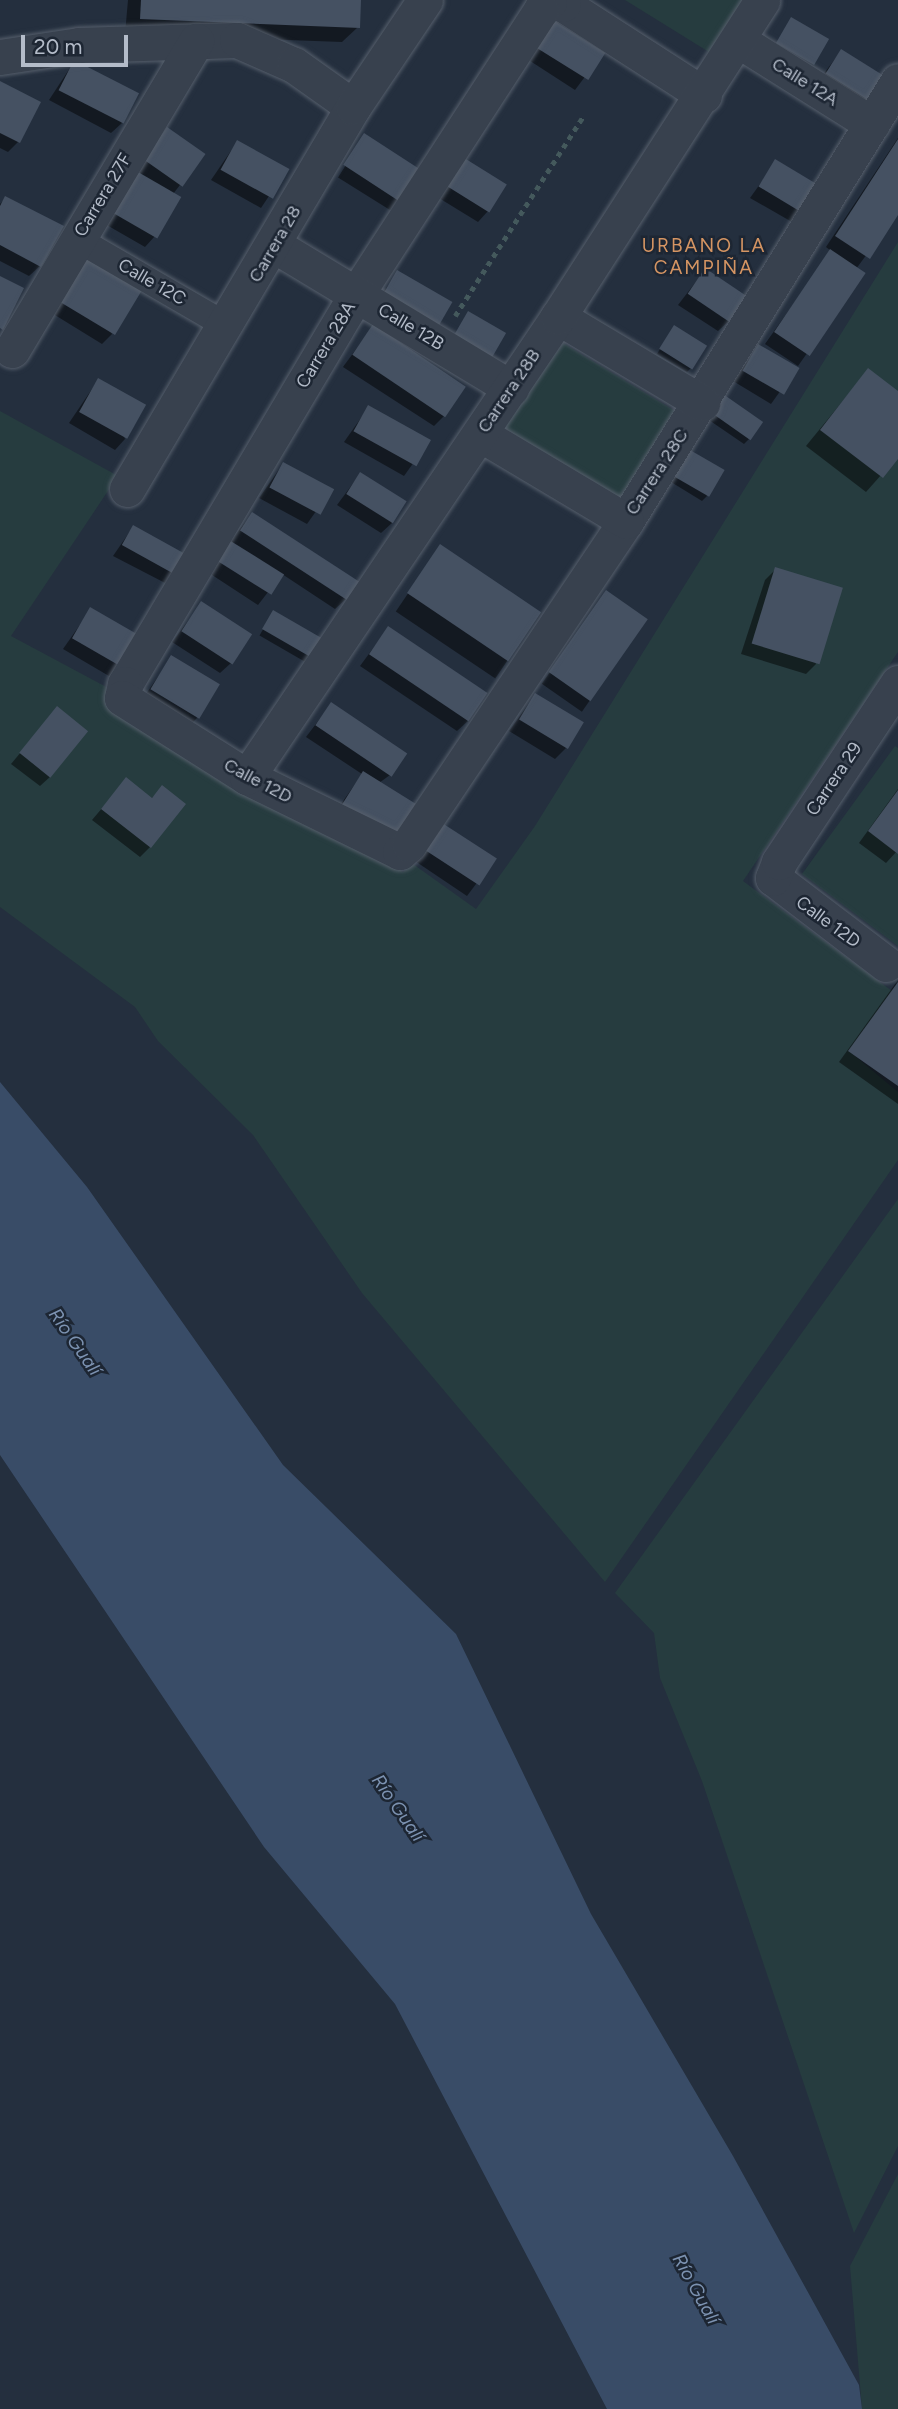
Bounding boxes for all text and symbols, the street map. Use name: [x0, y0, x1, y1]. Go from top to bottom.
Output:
scale bar: [24, 21, 131, 65]
text: 20 m: [34, 34, 82, 59]
street label: Calle 12A: [768, 53, 842, 111]
street label: Carrera 27F: [70, 149, 136, 241]
street label: Carrera 28: [244, 202, 306, 286]
district label: URBANO LA CAMPIÑA: [643, 235, 765, 279]
street label: Calle 12C: [114, 254, 190, 310]
street label: Carrera 28A: [292, 298, 360, 392]
street label: Calle 12B: [374, 299, 448, 355]
street label: Carrera 28B: [473, 345, 545, 437]
street label: Carrera 28C: [621, 425, 693, 519]
street label: Carrera 29: [802, 738, 866, 820]
street label: Calle 12D: [220, 754, 296, 808]
street label: Calle 12D: [792, 891, 864, 953]
water label: Río Gualí: [44, 1304, 106, 1380]
water label: Río Gualí: [367, 1770, 429, 1846]
water label: Río Gualí: [667, 2250, 725, 2328]

